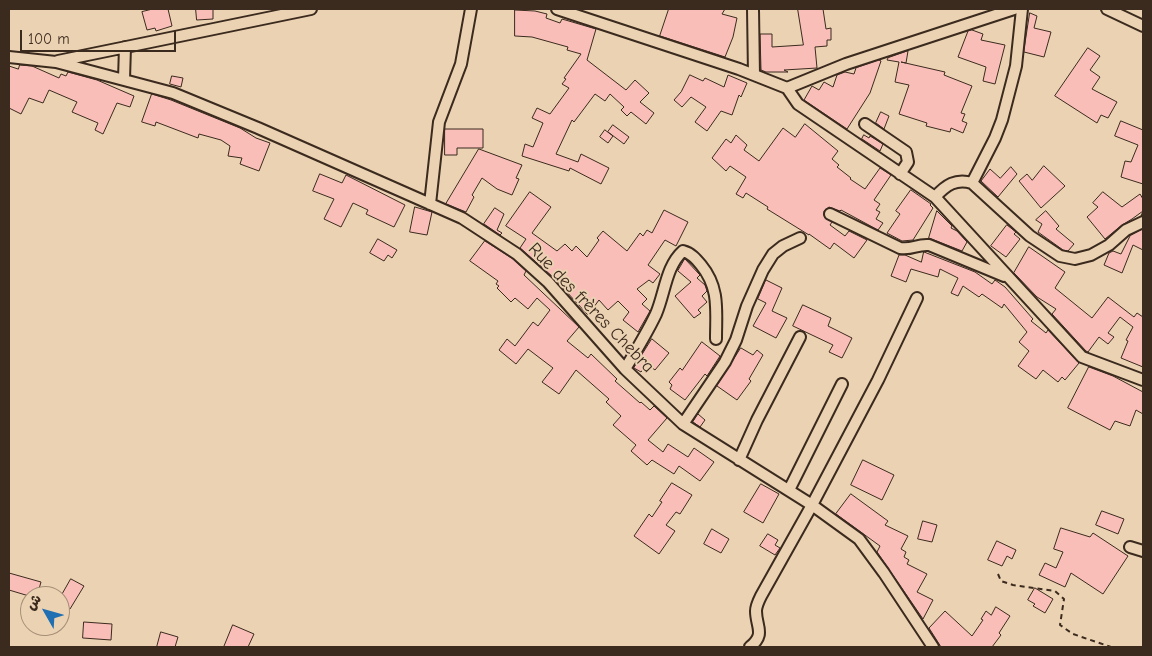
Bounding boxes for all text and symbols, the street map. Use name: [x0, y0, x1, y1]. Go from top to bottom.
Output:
scale bar: [22, 20, 179, 52]
text: 100 m: [28, 30, 70, 48]
street label: Rue des frères Chebra: [523, 238, 659, 378]
north arrow: [20, 586, 70, 636]
text: ش: [22, 591, 45, 613]

